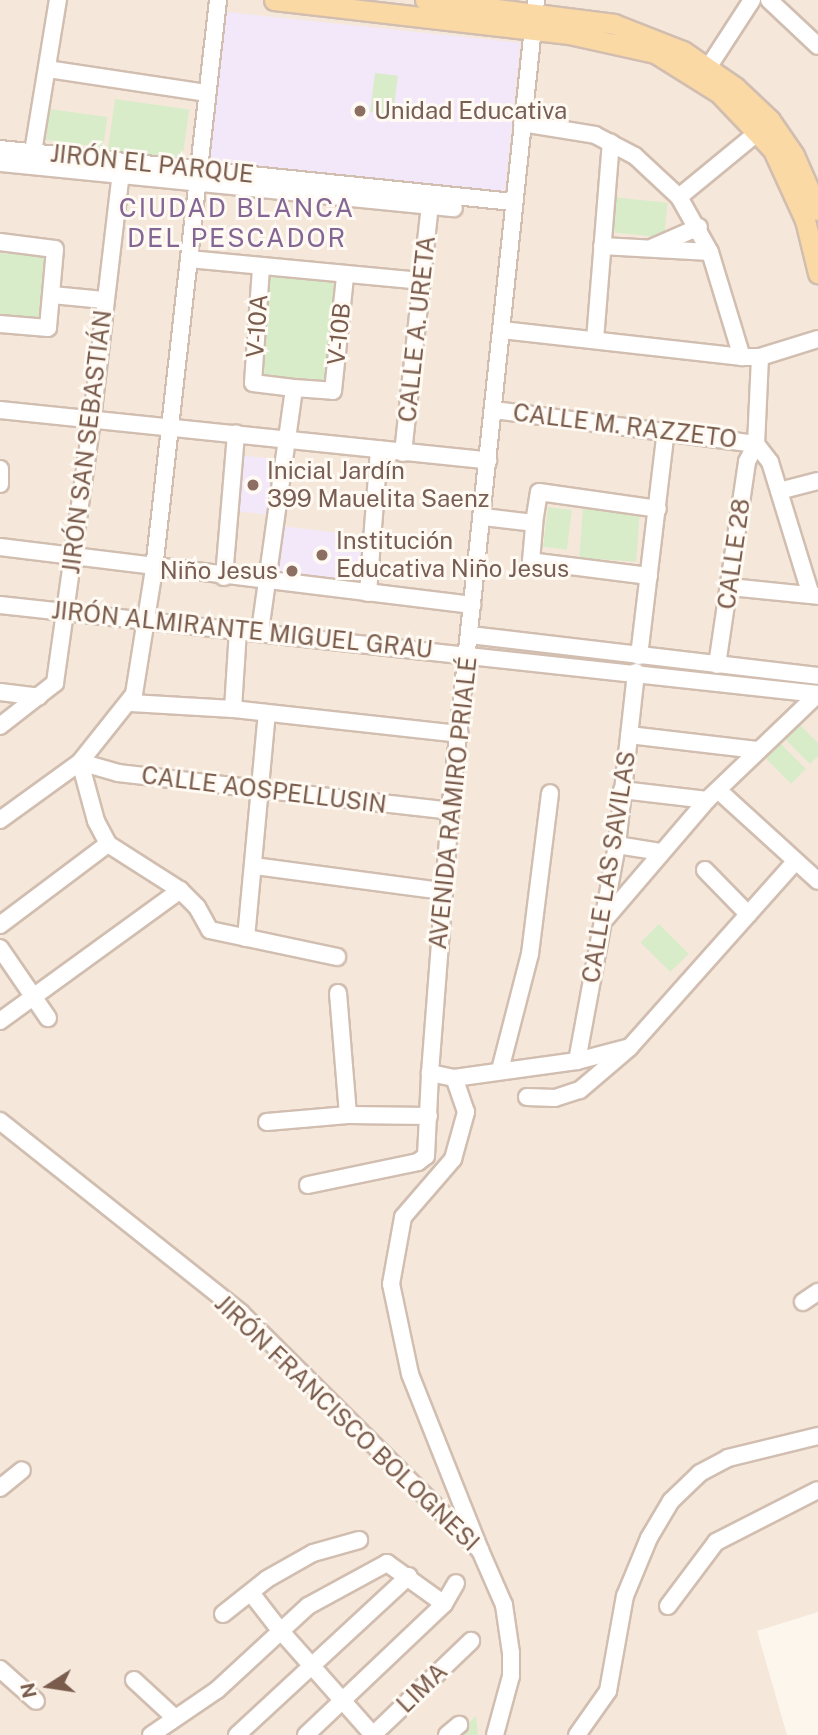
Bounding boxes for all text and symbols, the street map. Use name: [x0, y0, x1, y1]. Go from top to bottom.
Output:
place label: Unidad Educativa: [374, 97, 567, 125]
marker: Unidad Educativa: [352, 103, 368, 119]
street label: JIRÓN EL PARQUE: [49, 139, 255, 189]
district label: CIUDAD BLANCA DEL PESCADOR: [120, 192, 354, 254]
street label: CALLE A. URETA: [393, 234, 441, 424]
street label: V-10A: [240, 293, 274, 359]
street label: V-10B: [321, 301, 357, 367]
street label: JIRÓN SAN SEBASTIÁN: [57, 308, 117, 576]
street label: CALLE M. RAZZETO: [511, 398, 739, 454]
place label: Inicial Jardín 399 Mauelita Saenz: [267, 457, 489, 513]
marker: Inicial Jardín 399 Mauelita Saenz: [245, 477, 261, 493]
street label: CALLE 28: [712, 497, 756, 611]
place label: Institución Educativa Niño Jesus: [336, 527, 569, 583]
marker: Institución Educativa Niño Jesus: [314, 547, 330, 563]
place label: Niño Jesus: [159, 557, 278, 585]
marker: Niño Jesus: [284, 563, 300, 579]
street label: JIRÓN ALMIRANTE MIGUEL GRAU: [50, 596, 434, 664]
street label: AVENIDA RAMIRO PRIALÉ: [423, 655, 483, 951]
street label: CALLE LAS SAVILAS: [576, 749, 642, 985]
street label: CALLE AOSPELLUSIN: [140, 761, 388, 819]
street label: JIRÓN FRANCISCO BOLOGNESI: [209, 1289, 485, 1557]
north arrow: [14, 1651, 84, 1721]
street label: LIMA: [391, 1657, 453, 1719]
text: N: [16, 1681, 41, 1700]

